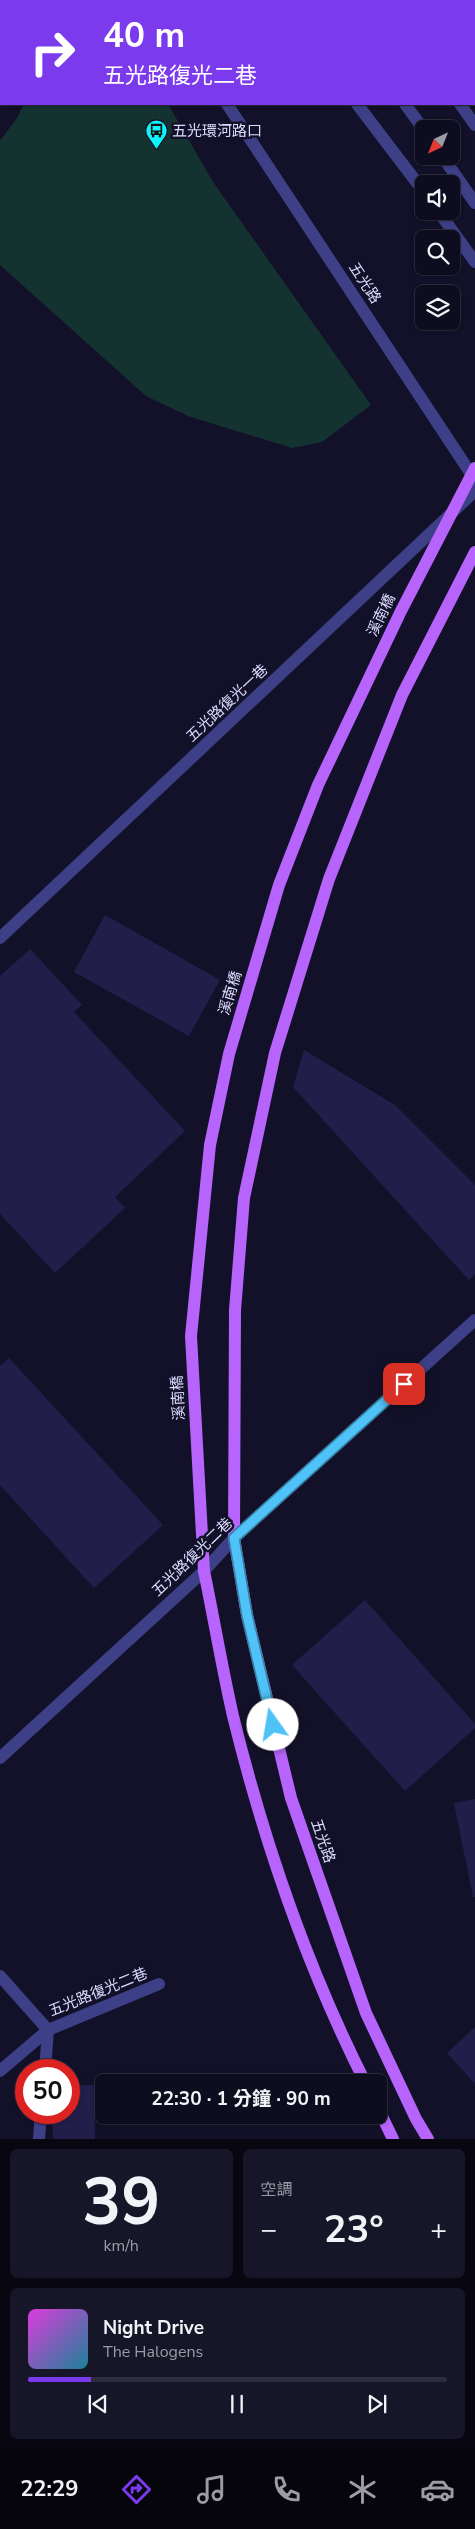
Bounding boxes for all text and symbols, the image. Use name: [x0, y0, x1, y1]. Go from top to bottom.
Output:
text: 40 m: [103, 12, 185, 59]
icon: right: [20, 20, 85, 85]
text: 五光路復光二巷: [103, 61, 257, 91]
bus stop icon: 五光環河路口: [144, 119, 168, 150]
north arrow: [415, 120, 460, 165]
map controls: [415, 120, 460, 330]
place label: 五光環河路口: [172, 121, 262, 141]
button: sound: [415, 175, 460, 220]
button: search: [415, 230, 460, 275]
street label: 五光路: [344, 259, 386, 307]
button: layers: [415, 285, 460, 330]
street label: 溪南橋: [362, 590, 400, 640]
street label: 五光路復光一巷: [182, 660, 272, 746]
street label: 溪南橋: [214, 969, 246, 1017]
pin: [383, 1363, 425, 1405]
icon: arrive: [390, 1370, 418, 1398]
street label: 溪南橋: [167, 1375, 189, 1421]
street label: 五光路復光二巷: [147, 1513, 237, 1601]
position arrow: [246, 1698, 298, 1750]
street label: 五光路: [306, 1816, 340, 1866]
street label: 五光路復光二巷: [46, 1963, 150, 2021]
speed limit sign: 50: [15, 2059, 80, 2124]
text: 22:30 · 1 分鐘 · 90 m: [151, 2086, 331, 2112]
text: 39: [82, 2158, 160, 2247]
text: 空調: [261, 2179, 293, 2201]
text: 23°: [324, 2204, 384, 2255]
text: −: [261, 2211, 277, 2249]
text: +: [430, 2211, 447, 2249]
text: km/h: [104, 2235, 139, 2257]
text: Night Drive: [103, 2315, 204, 2341]
text: The Halogens: [103, 2341, 203, 2363]
icon: previous: [84, 2390, 112, 2418]
icon: pause: [223, 2390, 251, 2418]
icon: next: [363, 2390, 391, 2418]
icon: directions: [119, 2472, 154, 2507]
icon: music: [194, 2472, 229, 2507]
icon: phone: [269, 2472, 304, 2507]
icon: climate: [345, 2472, 380, 2507]
icon: car: [420, 2472, 455, 2507]
text: 22:29: [20, 2474, 78, 2504]

